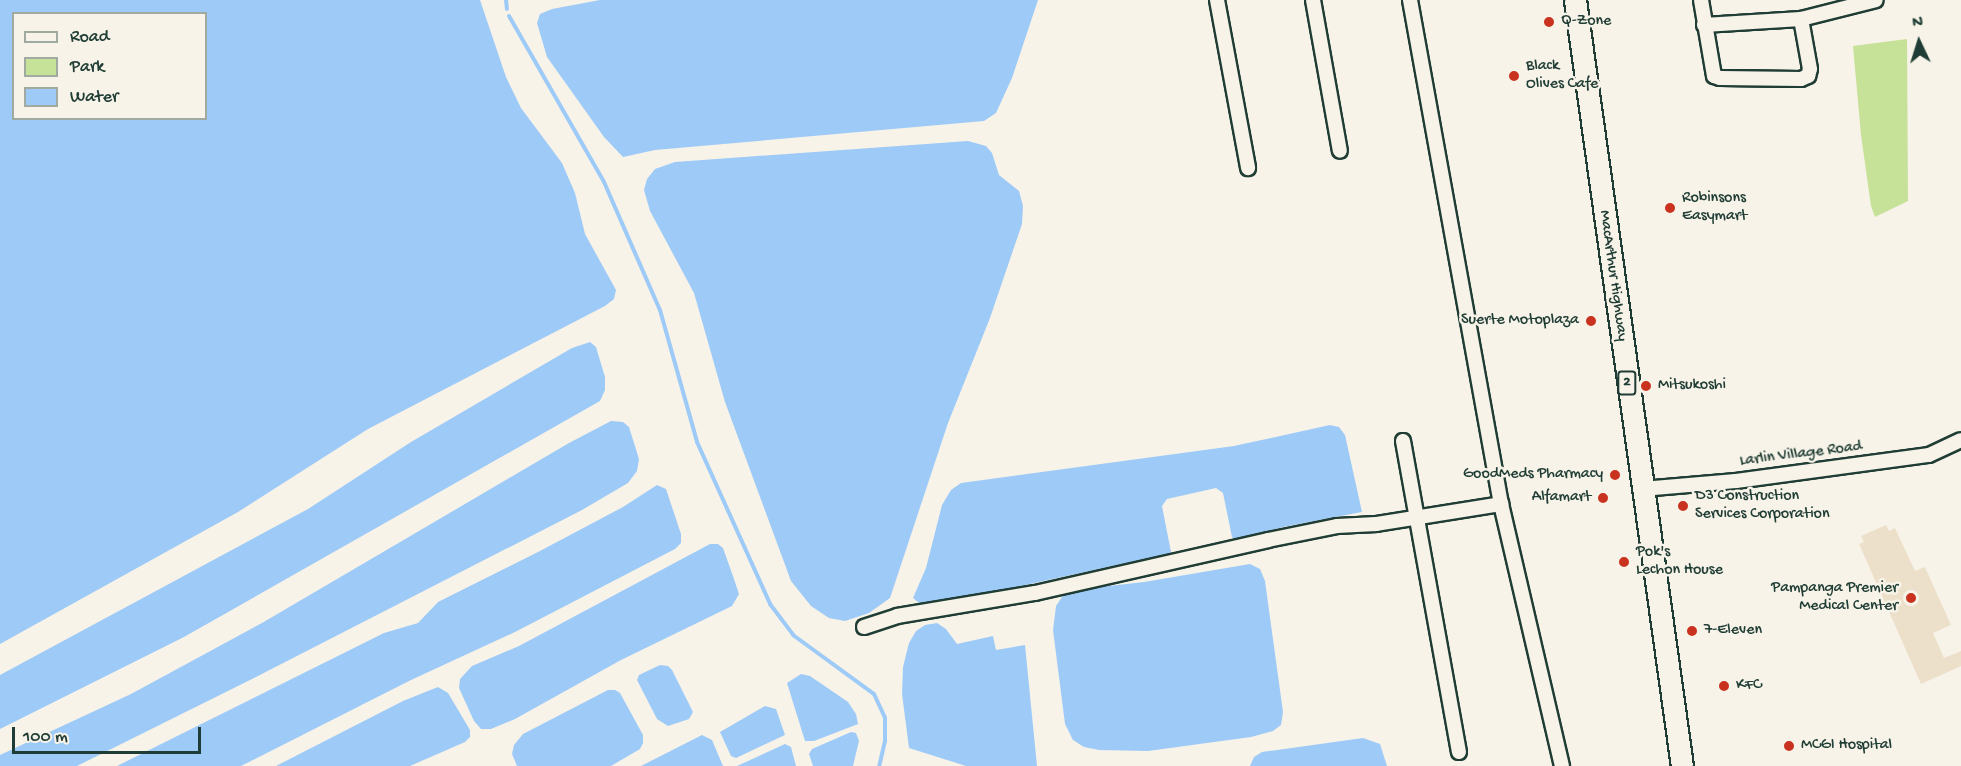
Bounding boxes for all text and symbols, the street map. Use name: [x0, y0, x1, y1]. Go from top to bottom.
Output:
legend: [12, 12, 207, 120]
place label: Q-Zone: [1561, 12, 1611, 32]
north arrow: [1889, 12, 1949, 72]
text: N: [1912, 14, 1924, 33]
marker: Q-Zone: [1542, 15, 1556, 29]
text: Road: [70, 27, 109, 48]
text: Park: [70, 57, 104, 78]
place label: Black Olives Cafe: [1526, 57, 1598, 95]
marker: Black Olives Cafe: [1507, 69, 1521, 83]
text: Water: [70, 87, 118, 108]
place label: Robinsons Easymart: [1682, 189, 1747, 227]
marker: Robinsons Easymart: [1663, 201, 1677, 215]
street label: MacArthur Highway: [1593, 209, 1631, 343]
place label: Suerte Motoplaza: [1461, 311, 1579, 331]
marker: Suerte Motoplaza: [1584, 314, 1598, 328]
road number: 2: [1616, 371, 1638, 395]
place label: Mitsukoshi: [1658, 376, 1726, 396]
marker: Mitsukoshi: [1639, 379, 1653, 393]
street label: Larlin Village Road: [1739, 438, 1863, 472]
place label: GoodMeds Pharmacy: [1463, 465, 1603, 485]
marker: GoodMeds Pharmacy: [1608, 468, 1622, 482]
place label: D3 Construction Services Corporation: [1695, 487, 1830, 525]
place label: Alfamart: [1532, 488, 1591, 508]
marker: Alfamart: [1596, 491, 1610, 505]
marker: D3 Construction Services Corporation: [1676, 499, 1690, 513]
place label: Pok's Lechon House: [1636, 543, 1723, 581]
marker: Pok's Lechon House: [1617, 555, 1631, 569]
place label: Pampanga Premier Medical Center: [1771, 579, 1898, 617]
marker: Pampanga Premier Medical Center: [1902, 589, 1920, 607]
place label: 7-Eleven: [1704, 621, 1762, 641]
marker: 7-Eleven: [1685, 624, 1699, 638]
place label: KFC: [1736, 676, 1762, 696]
marker: KFC: [1717, 679, 1731, 693]
scale bar: [15, 715, 204, 753]
text: 100 m: [23, 727, 68, 748]
place label: MCGI Hospital: [1801, 736, 1892, 756]
marker: MCGI Hospital: [1782, 739, 1796, 753]

